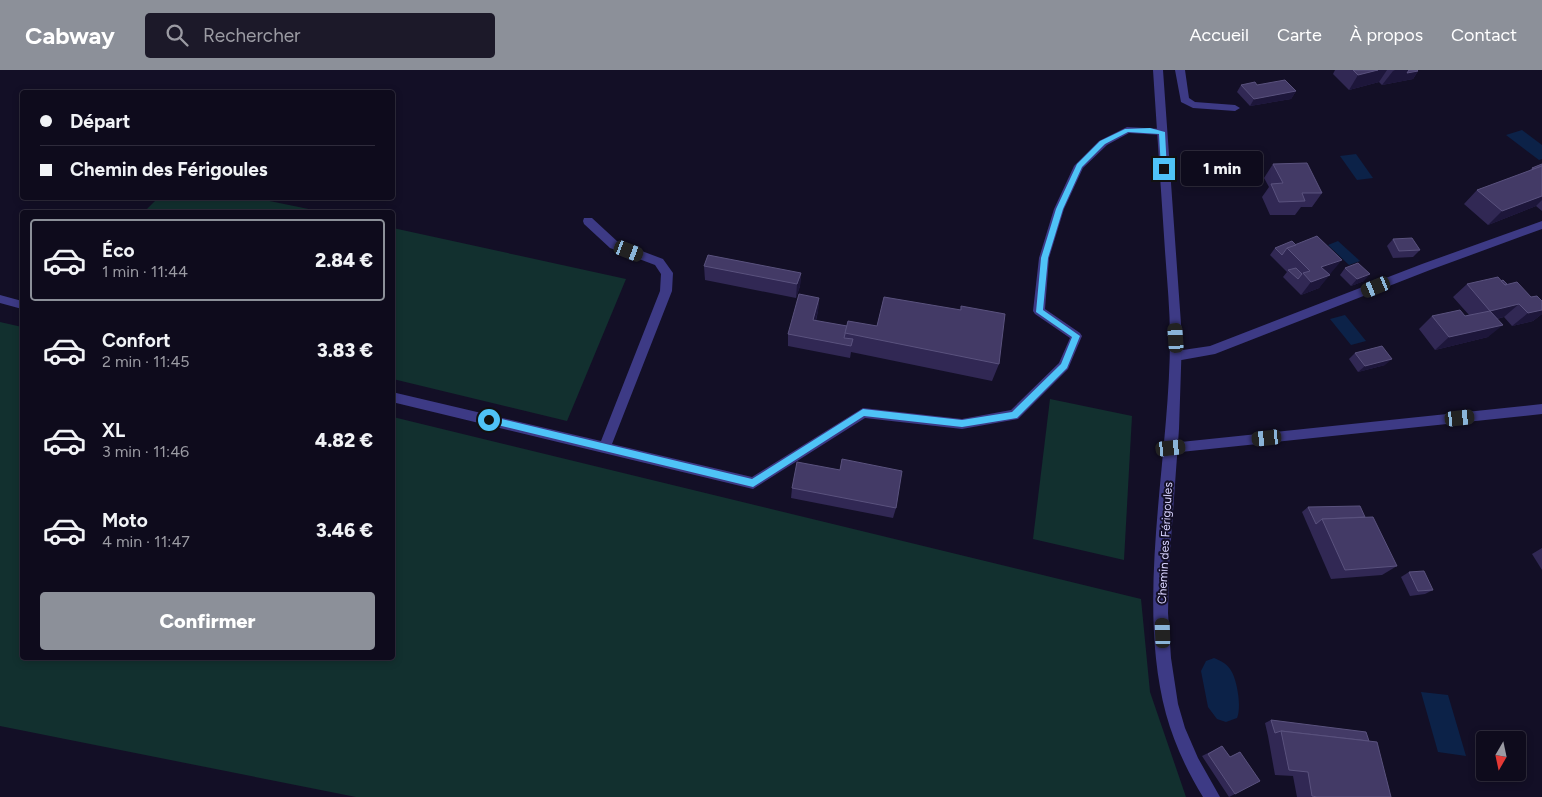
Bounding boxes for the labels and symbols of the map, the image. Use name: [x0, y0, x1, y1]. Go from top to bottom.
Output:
callout: 1 min: [1182, 152, 1264, 186]
route end: [1153, 158, 1175, 180]
car: [612, 239, 645, 263]
car: [1359, 274, 1392, 300]
car: [1167, 323, 1184, 353]
route start: [478, 409, 500, 431]
car: [1444, 409, 1475, 427]
car: [1251, 429, 1282, 447]
car: [1155, 439, 1186, 457]
street label: Chemin des Férigoules: [1155, 481, 1175, 604]
car: [1154, 618, 1171, 648]
north arrow: [1476, 731, 1526, 781]

